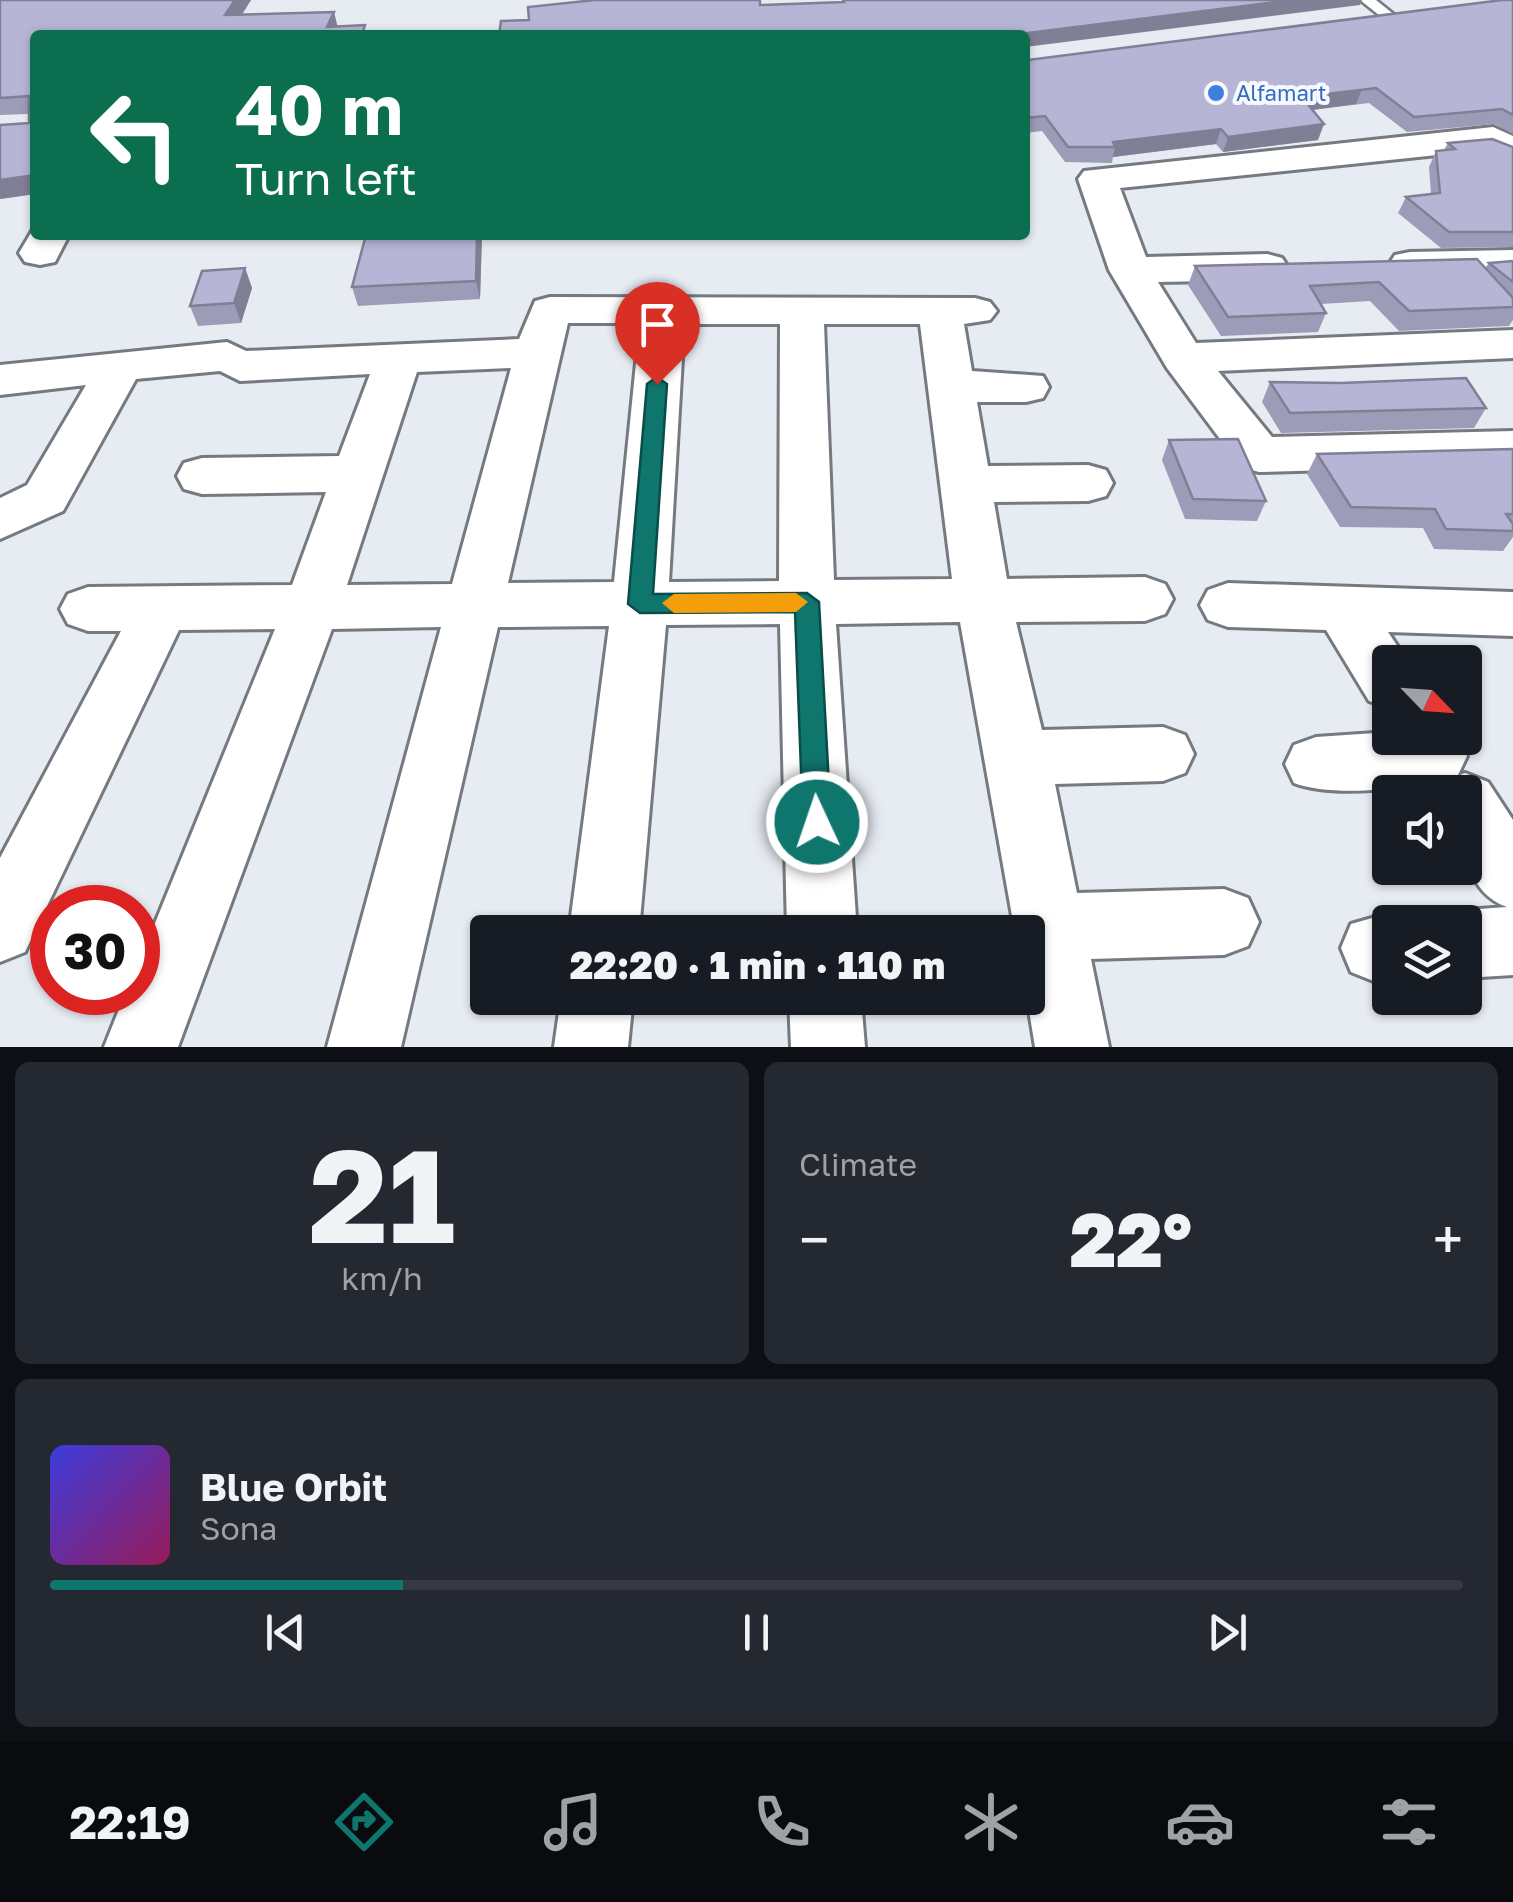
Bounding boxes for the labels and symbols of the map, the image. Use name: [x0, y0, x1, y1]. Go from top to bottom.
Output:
place label: Alfamart: [1236, 79, 1327, 106]
marker: Alfamart: [1205, 82, 1227, 104]
pin: [615, 282, 700, 385]
north arrow: [1372, 645, 1482, 755]
position arrow: [765, 770, 869, 874]
speed limit sign: 30: [30, 885, 160, 1015]

